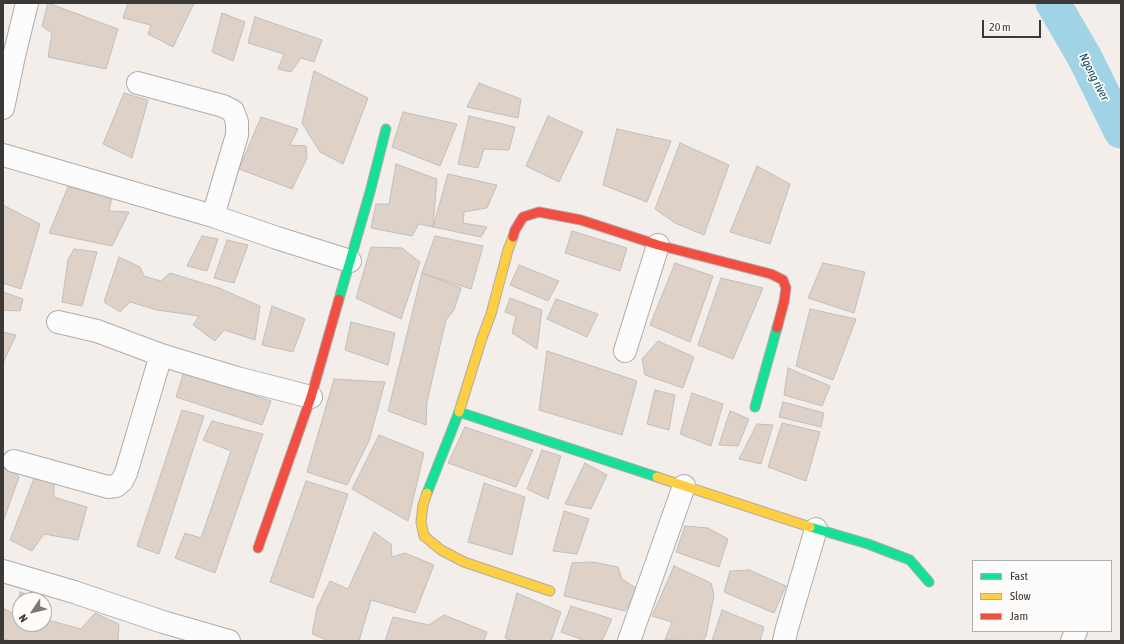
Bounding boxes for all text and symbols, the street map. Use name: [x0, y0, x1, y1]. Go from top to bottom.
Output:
scale bar: [984, 12, 1043, 38]
text: 20 m: [989, 20, 1011, 34]
water label: Ngong river: [1076, 51, 1112, 103]
legend: [972, 560, 1112, 632]
text: Fast: [1010, 569, 1028, 583]
text: Slow: [1010, 589, 1031, 603]
north arrow: [12, 592, 52, 632]
text: Jam: [1010, 609, 1028, 623]
text: N: [16, 612, 30, 624]

